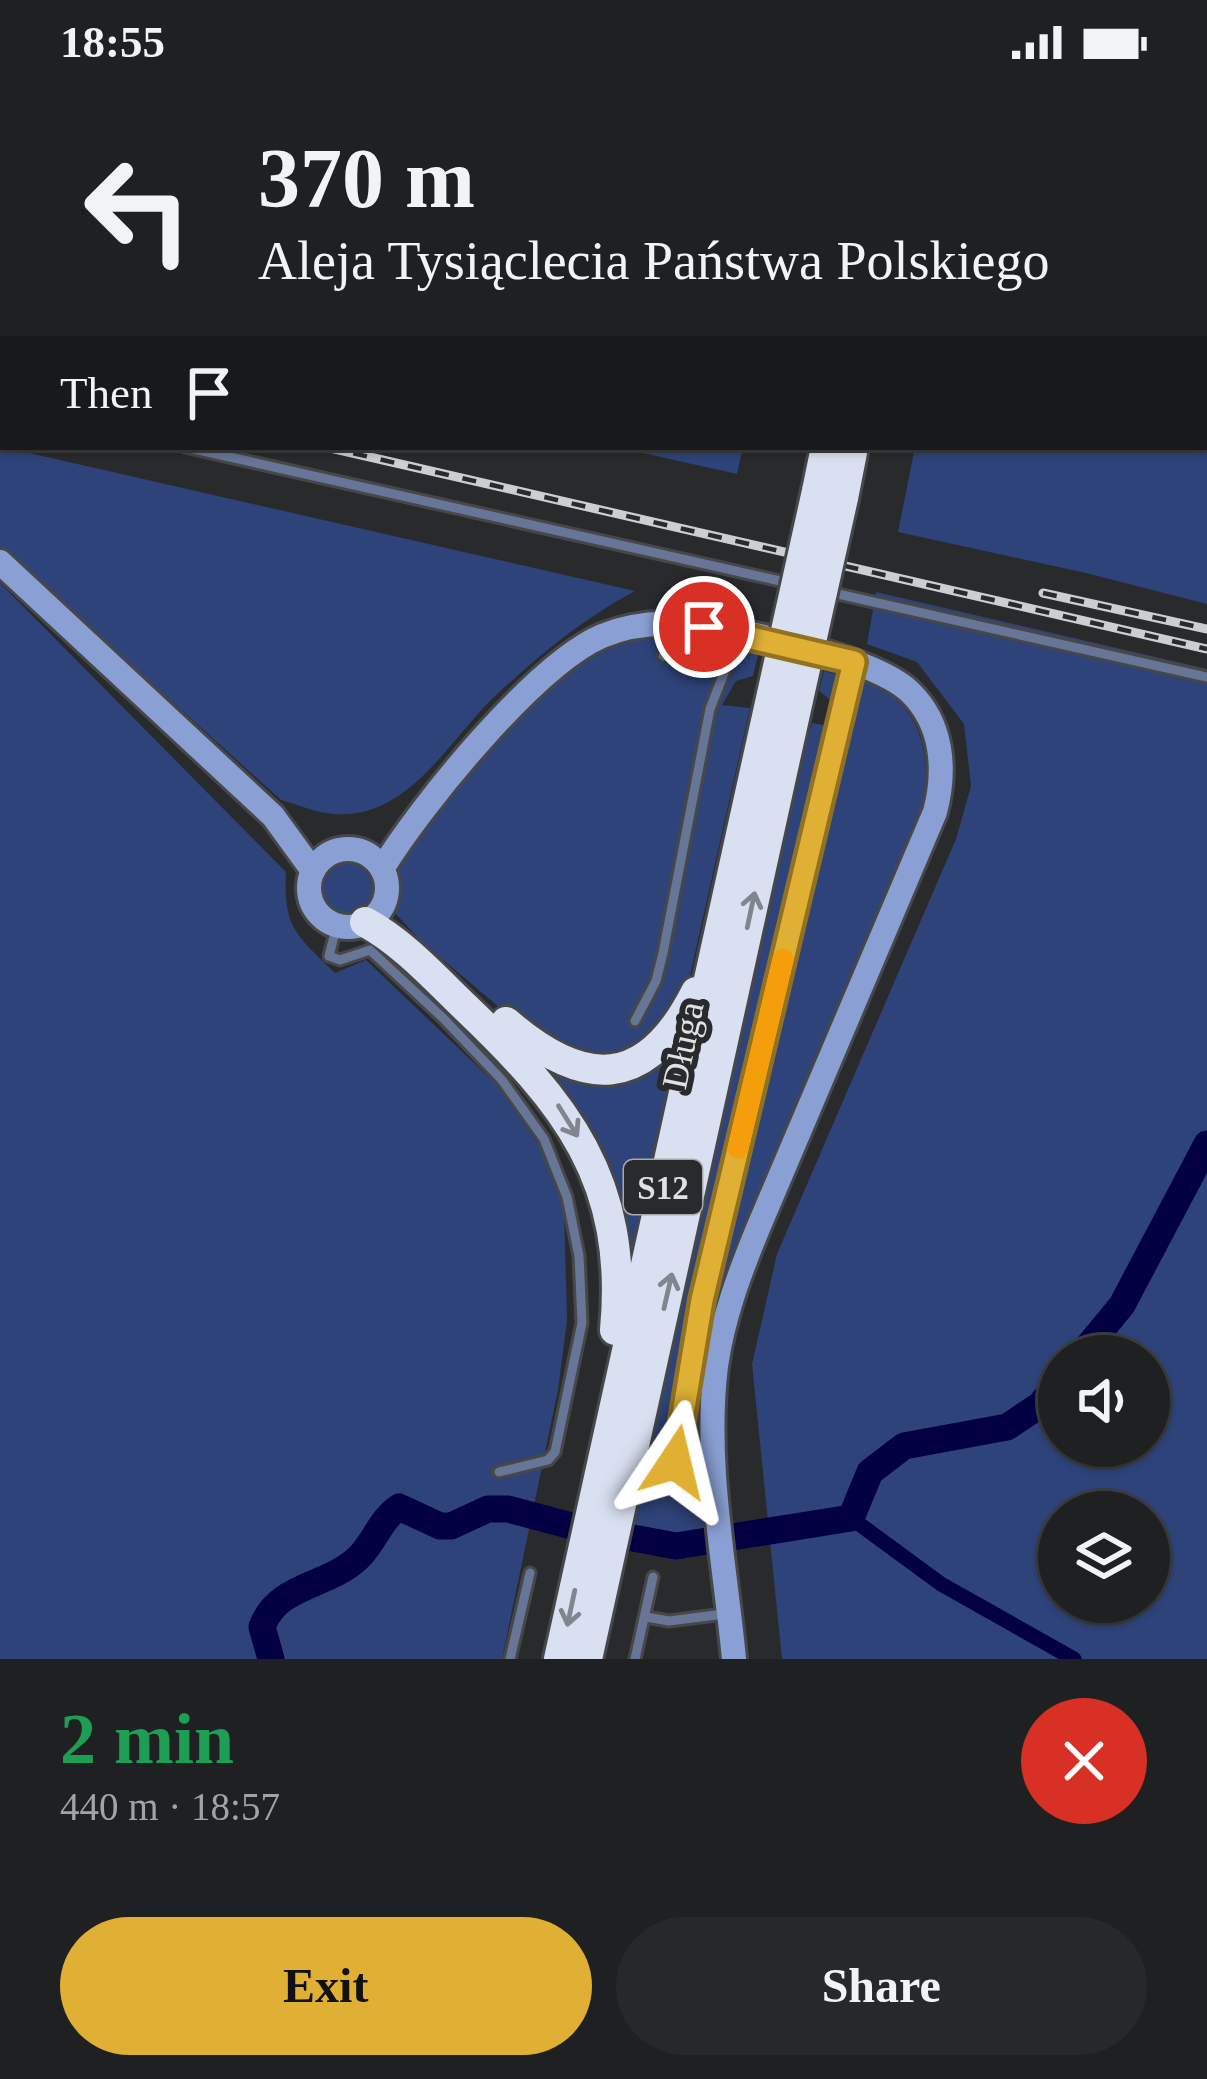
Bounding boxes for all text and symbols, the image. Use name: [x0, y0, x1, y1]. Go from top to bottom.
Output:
text: 18:55: [60, 17, 165, 67]
icon: left: [60, 132, 216, 288]
text: 370 m: [258, 132, 475, 225]
text: Aleja Tysiąclecia Państwa Polskiego: [258, 231, 1050, 291]
icon: arrive: [176, 360, 242, 426]
text: Then: [60, 368, 152, 418]
pin: [653, 576, 755, 678]
icon: arrive: [671, 594, 737, 660]
one-way arrow: [741, 891, 764, 929]
street label: Długa: [654, 998, 712, 1092]
one-way arrow: [556, 1103, 580, 1137]
road number: S12: [624, 1160, 702, 1214]
one-way arrow: [657, 1272, 680, 1310]
map controls: [1038, 1335, 1170, 1623]
button: sound: [1038, 1335, 1170, 1467]
position arrow: [612, 1399, 738, 1525]
button: layers: [1038, 1491, 1170, 1623]
one-way arrow: [558, 1588, 581, 1626]
button: close: [1021, 1698, 1147, 1824]
text: 2 min: [60, 1699, 234, 1779]
text: 440 m · 18:57: [60, 1785, 280, 1828]
button: Exit: [60, 1917, 592, 2055]
button: Share: [616, 1917, 1147, 2055]

